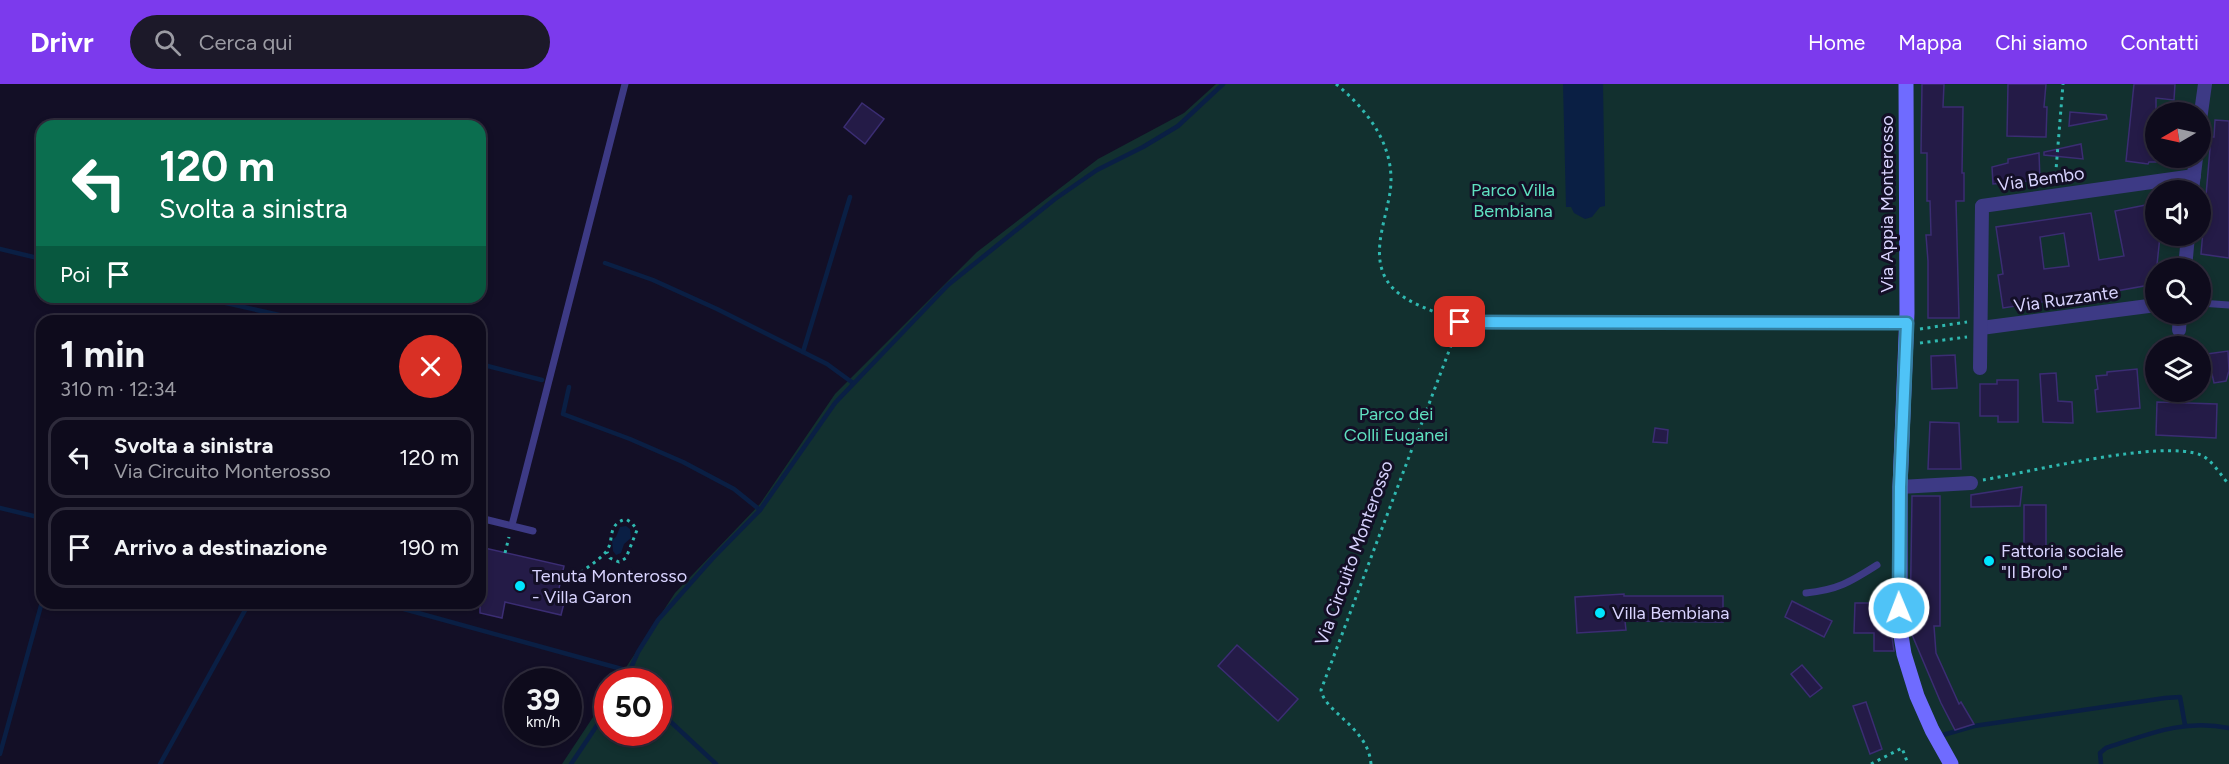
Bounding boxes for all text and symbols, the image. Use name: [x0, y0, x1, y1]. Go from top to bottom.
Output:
search box: [130, 15, 550, 69]
text: Drivr: [30, 25, 94, 59]
icon: search: [151, 26, 184, 59]
text: Cerca qui: [199, 29, 293, 56]
text: Home: [1808, 30, 1865, 55]
text: Mappa: [1898, 30, 1962, 55]
text: Chi siamo: [1995, 30, 2088, 55]
text: Contatti: [2121, 30, 2199, 55]
north arrow: [2145, 102, 2211, 168]
map controls: [2145, 102, 2211, 402]
street label: Via Appia Monterosso: [1876, 115, 1898, 293]
text: 120 m: [159, 141, 275, 192]
icon: left: [60, 144, 138, 222]
street label: Via Bembo: [1996, 162, 2086, 196]
park label: Parco Villa Bembiana: [1471, 179, 1555, 222]
button: sound: [2145, 180, 2211, 246]
text: Svolta a sinistra: [159, 192, 348, 225]
icon: arrive: [102, 258, 135, 291]
button: search: [2145, 258, 2211, 324]
text: Poi: [60, 261, 90, 288]
street label: Via Ruzzante: [2012, 281, 2120, 317]
pin: [1434, 296, 1485, 347]
icon: arrive: [1443, 305, 1476, 338]
text: 1 min: [60, 333, 145, 376]
button: close: [399, 335, 462, 398]
button: layers: [2145, 336, 2211, 402]
text: 310 m · 12:34: [60, 377, 177, 401]
park label: Parco dei Colli Euganei: [1344, 403, 1448, 446]
text: Svolta a sinistra: [114, 432, 273, 459]
icon: left: [63, 441, 96, 474]
text: 120 m: [399, 444, 459, 471]
street label: Via Circuito Monterosso: [1310, 458, 1398, 648]
text: Via Circuito Monterosso: [114, 459, 331, 483]
icon: arrive: [63, 531, 96, 564]
text: Arrivo a destinazione: [114, 534, 327, 561]
text: 190 m: [399, 534, 459, 561]
place label: Fattoria sociale "Il Brolo": [2001, 540, 2124, 583]
marker: Fattoria sociale "Il Brolo": [1982, 554, 1996, 568]
place label: Tenuta Monterosso - Villa Garon: [532, 565, 687, 608]
position arrow: [1867, 576, 1931, 640]
marker: Tenuta Monterosso - Villa Garon: [513, 579, 527, 593]
place label: Villa Bembiana: [1612, 602, 1729, 624]
marker: Villa Bembiana: [1593, 606, 1607, 620]
speed limit sign: 50: [594, 668, 672, 746]
text: 39: [526, 681, 560, 718]
text: km/h: [526, 713, 560, 731]

